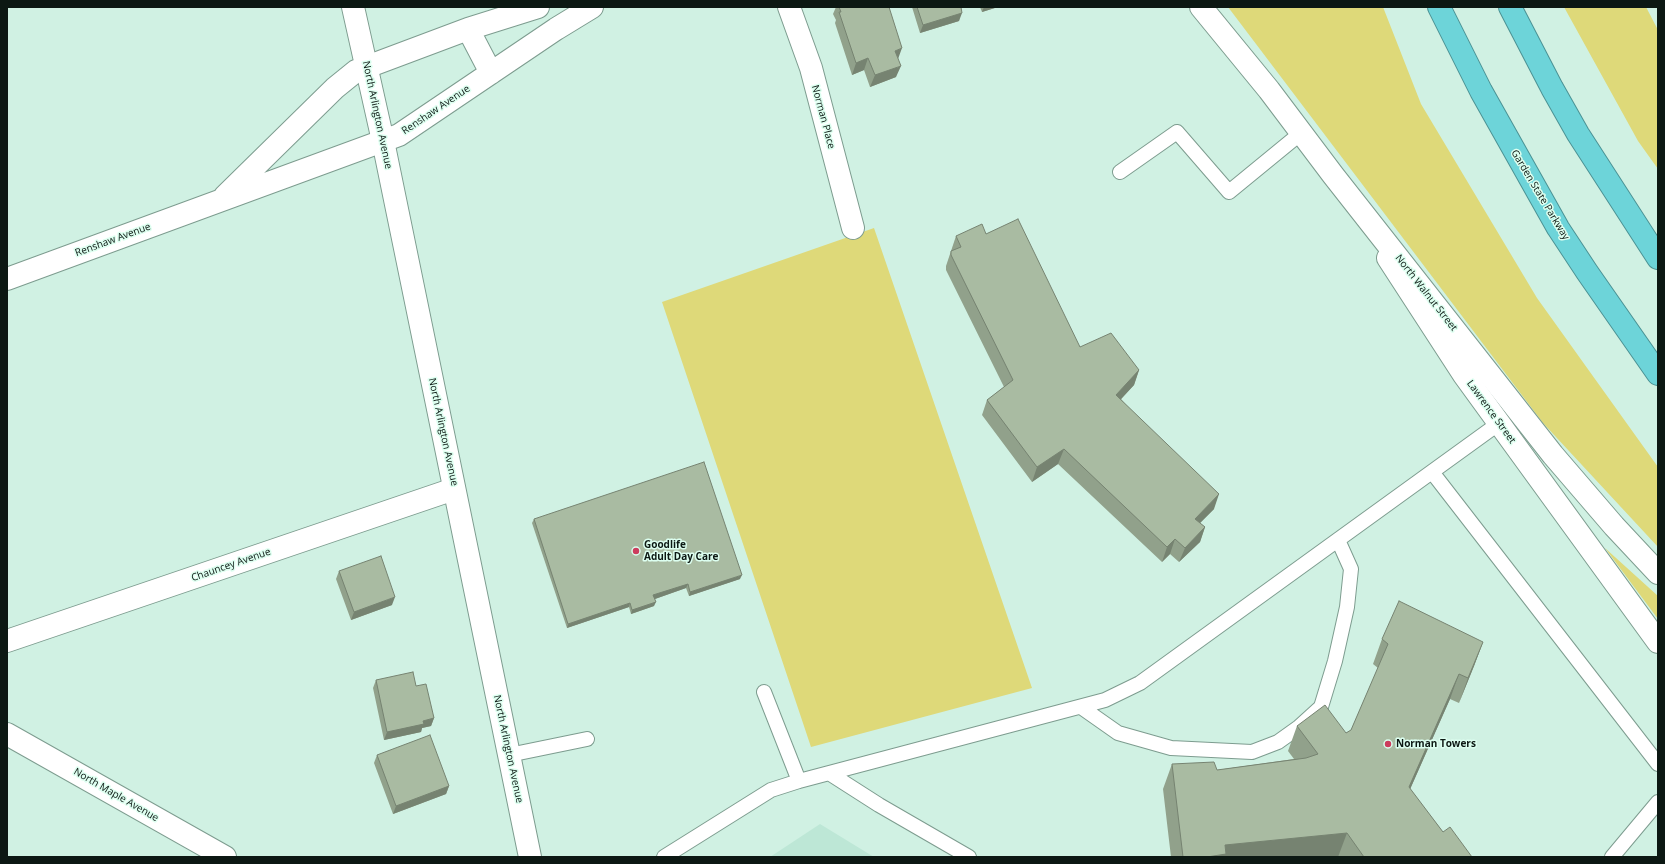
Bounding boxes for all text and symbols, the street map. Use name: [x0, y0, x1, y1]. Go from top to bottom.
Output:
street label: North Arlington Avenue: [360, 60, 394, 170]
street label: Renshaw Avenue: [400, 83, 472, 137]
street label: Norman Place: [809, 84, 837, 150]
street label: Garden State Parkway: [1508, 148, 1572, 242]
street label: Renshaw Avenue: [74, 221, 152, 259]
street label: North Walnut Street: [1392, 252, 1460, 334]
street label: North Arlington Avenue: [426, 377, 460, 487]
street label: Lawrence Street: [1464, 378, 1518, 446]
place label: Goodlife Adult Day Care: [644, 539, 718, 562]
street label: Chauncey Avenue: [190, 546, 272, 584]
marker: Goodlife Adult Day Care: [631, 546, 641, 556]
street label: North Arlington Avenue: [491, 694, 525, 804]
place label: Norman Towers: [1396, 738, 1476, 750]
marker: Norman Towers: [1383, 739, 1393, 749]
street label: North Maple Avenue: [71, 766, 161, 824]

